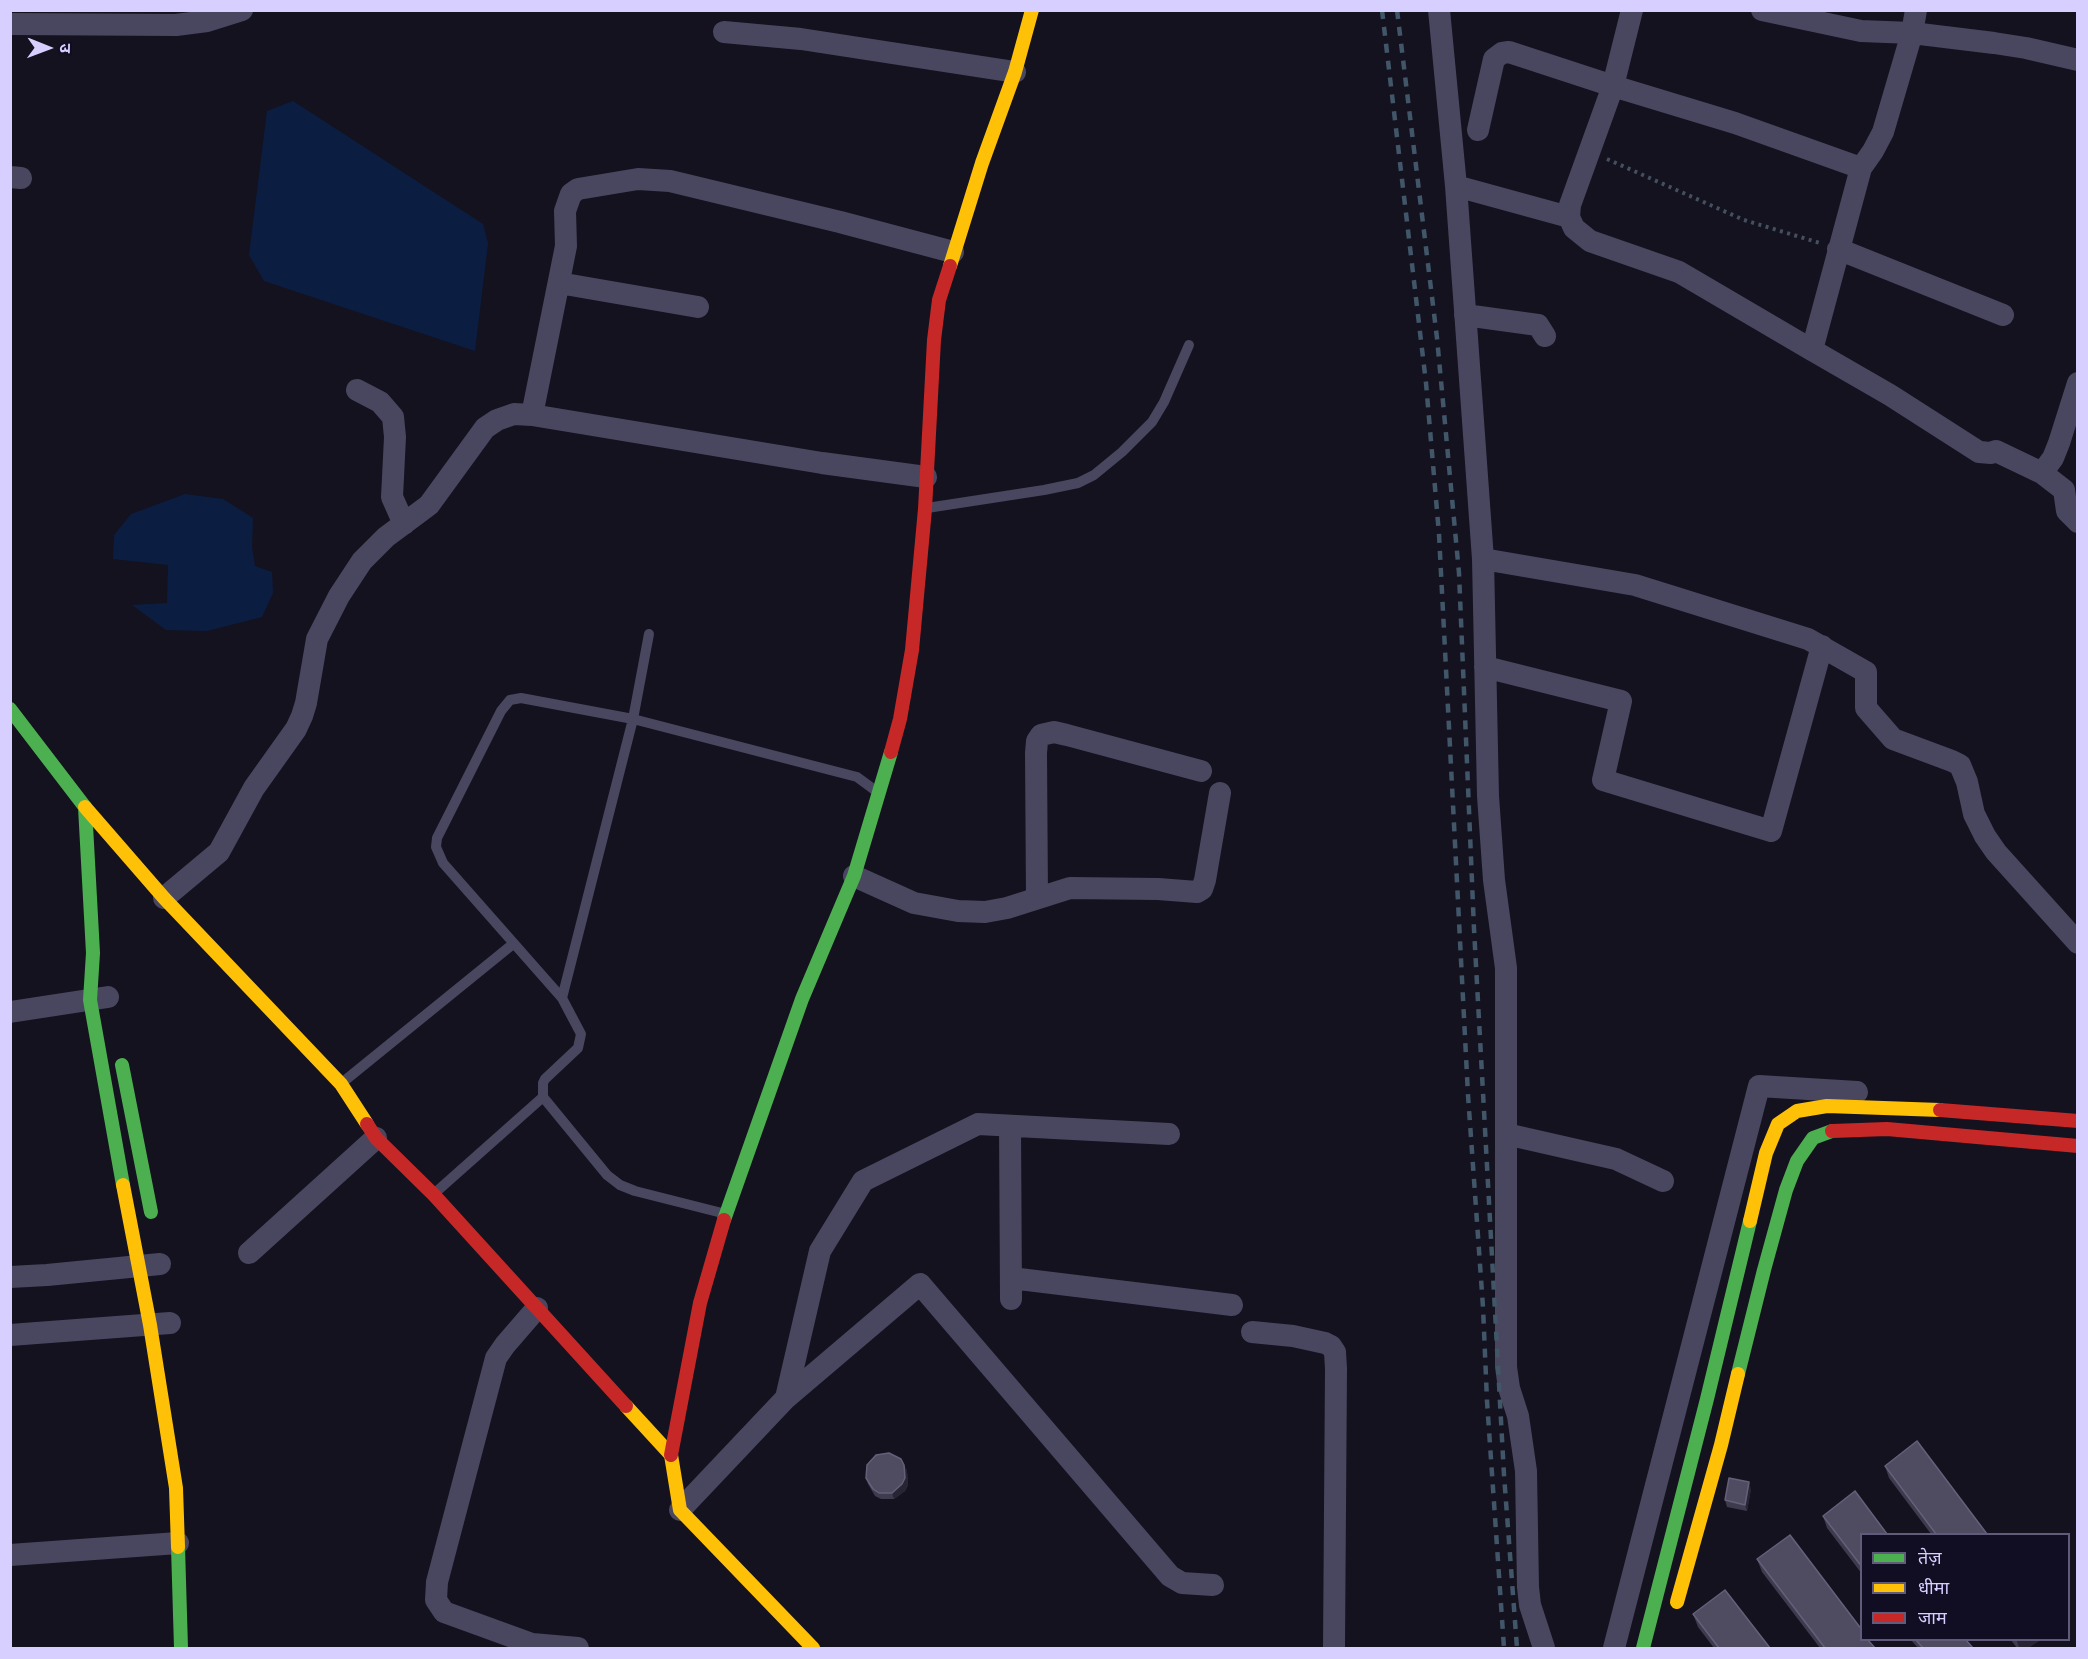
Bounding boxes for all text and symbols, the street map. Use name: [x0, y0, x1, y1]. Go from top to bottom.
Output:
north arrow: [18, 18, 78, 78]
text: उ: [57, 43, 76, 53]
legend: [1860, 1533, 2070, 1641]
text: तेज़: [1918, 1546, 1942, 1568]
text: धीमा: [1918, 1576, 1949, 1598]
text: जाम: [1918, 1606, 1947, 1628]

